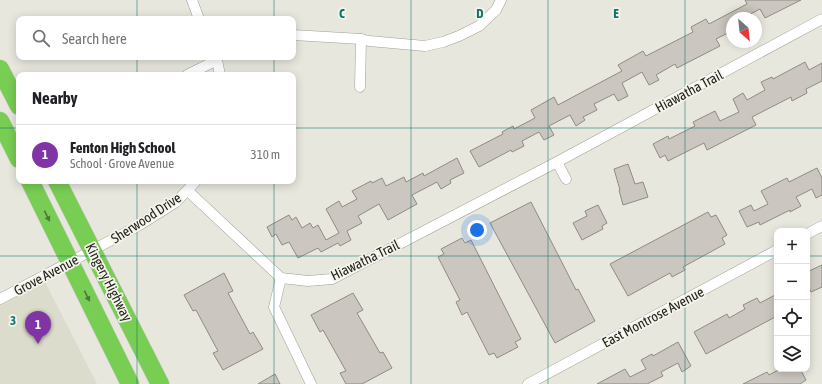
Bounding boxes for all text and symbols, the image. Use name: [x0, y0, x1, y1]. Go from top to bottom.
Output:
text: C: [339, 6, 345, 21]
text: D: [476, 6, 484, 21]
text: E: [613, 6, 619, 21]
north arrow: [726, 12, 762, 48]
search box: [16, 16, 296, 60]
icon: search: [30, 27, 52, 49]
text: Search here: [62, 30, 127, 47]
street label: Hiawatha Trail: [652, 66, 726, 116]
text: Nearby: [32, 88, 78, 108]
text: Fenton High School: [70, 139, 176, 156]
text: 1: [42, 147, 48, 162]
text: 310 m: [251, 147, 280, 162]
text: School · Grove Avenue: [70, 156, 174, 171]
street label: Sherwood Drive: [108, 189, 184, 247]
one-way arrow: [44, 210, 50, 222]
your location: [467, 220, 487, 240]
map controls: [774, 228, 810, 372]
button: +: [774, 228, 810, 264]
street label: Hiawatha Trail: [328, 236, 402, 284]
street label: Kingery Highway: [82, 240, 136, 324]
street label: Grove Avenue: [11, 251, 81, 299]
button: −: [774, 264, 810, 300]
street label: East Montrose Avenue: [599, 283, 707, 351]
one-way arrow: [84, 291, 90, 302]
button: locate: [774, 300, 810, 336]
pin: 1: [25, 311, 51, 344]
text: 3: [10, 313, 16, 328]
button: layers: [774, 336, 810, 372]

